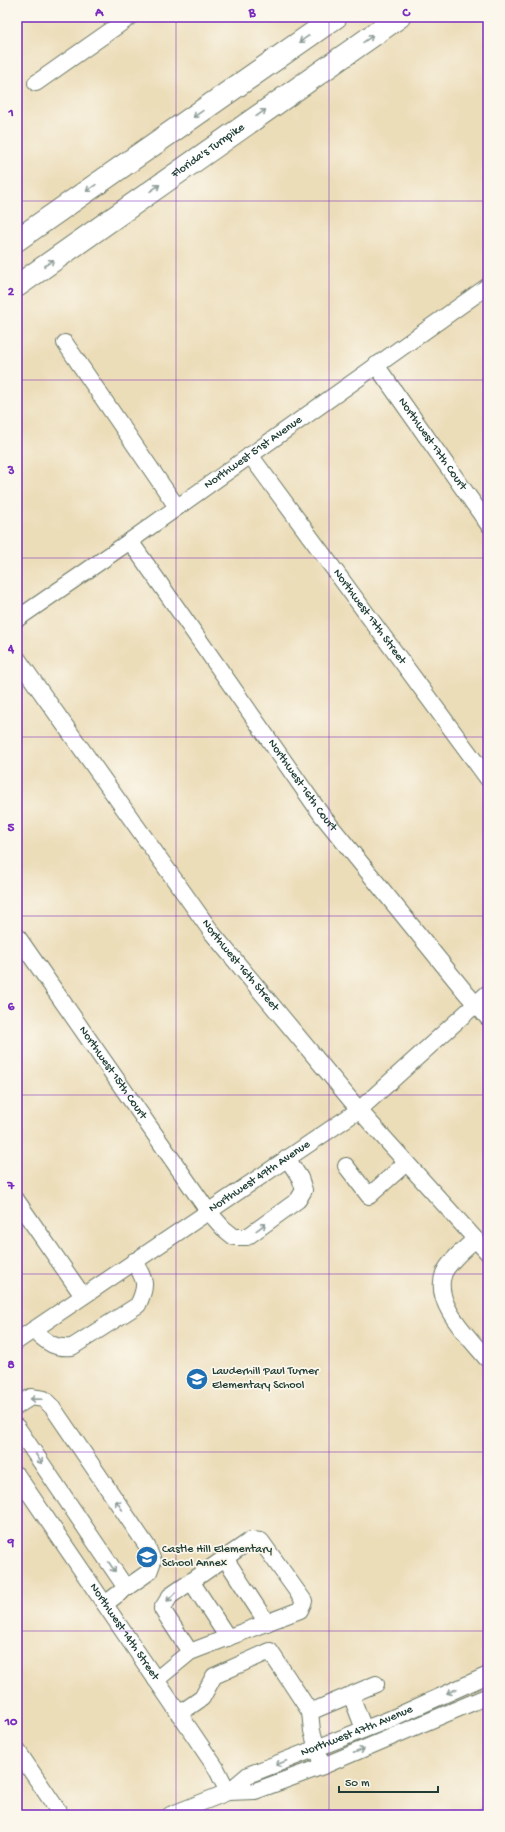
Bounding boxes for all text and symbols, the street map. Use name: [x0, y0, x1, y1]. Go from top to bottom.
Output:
text: A: [94, 6, 104, 21]
text: B: [248, 6, 257, 21]
text: C: [401, 6, 411, 21]
one-way arrow: [299, 35, 310, 43]
one-way arrow: [362, 35, 373, 43]
text: 1: [7, 106, 14, 121]
one-way arrow: [256, 109, 267, 118]
one-way arrow: [193, 110, 204, 118]
street label: Florida's Turnpike: [168, 120, 248, 182]
one-way arrow: [86, 184, 97, 192]
one-way arrow: [149, 184, 160, 192]
one-way arrow: [43, 259, 54, 267]
text: 2: [8, 285, 15, 300]
street label: Northwest 17th Court: [394, 395, 470, 494]
street label: Northwest 51st Avenue: [202, 413, 306, 493]
text: 3: [7, 464, 15, 479]
street label: Northwest 17th Street: [329, 567, 409, 668]
text: 4: [7, 642, 15, 657]
street label: Northwest 16th Court: [264, 737, 340, 835]
text: 5: [8, 821, 15, 836]
street label: Northwest 16th Street: [198, 917, 282, 1015]
text: 6: [8, 1000, 15, 1015]
street label: Northwest 15th Court: [75, 1024, 150, 1123]
street label: Northwest 49th Avenue: [206, 1137, 314, 1216]
text: 7: [7, 1179, 16, 1194]
one-way arrow: [255, 1223, 266, 1231]
text: 8: [7, 1358, 15, 1373]
place label: Lauderhill Paul Turner Elementary School: [212, 1365, 320, 1393]
school or university icon: Lauderhill Paul Turner Elementary School: [184, 1366, 210, 1392]
one-way arrow: [29, 1395, 42, 1403]
one-way arrow: [35, 1453, 43, 1464]
one-way arrow: [115, 1500, 123, 1511]
text: 9: [7, 1536, 15, 1551]
place label: Castle Hill Elementary School Annex: [162, 1543, 272, 1571]
school or university icon: Castle Hill Elementary School Annex: [134, 1544, 160, 1570]
one-way arrow: [108, 1561, 116, 1572]
street label: Northwest 14th Street: [86, 1581, 162, 1684]
one-way arrow: [166, 1592, 176, 1602]
one-way arrow: [446, 1688, 458, 1695]
street label: Northwest 47th Avenue: [299, 1702, 416, 1760]
text: 10: [4, 1715, 18, 1730]
one-way arrow: [352, 1747, 364, 1755]
one-way arrow: [275, 1759, 287, 1767]
scale bar: [339, 1768, 438, 1794]
text: 50 m: [345, 1777, 370, 1791]

